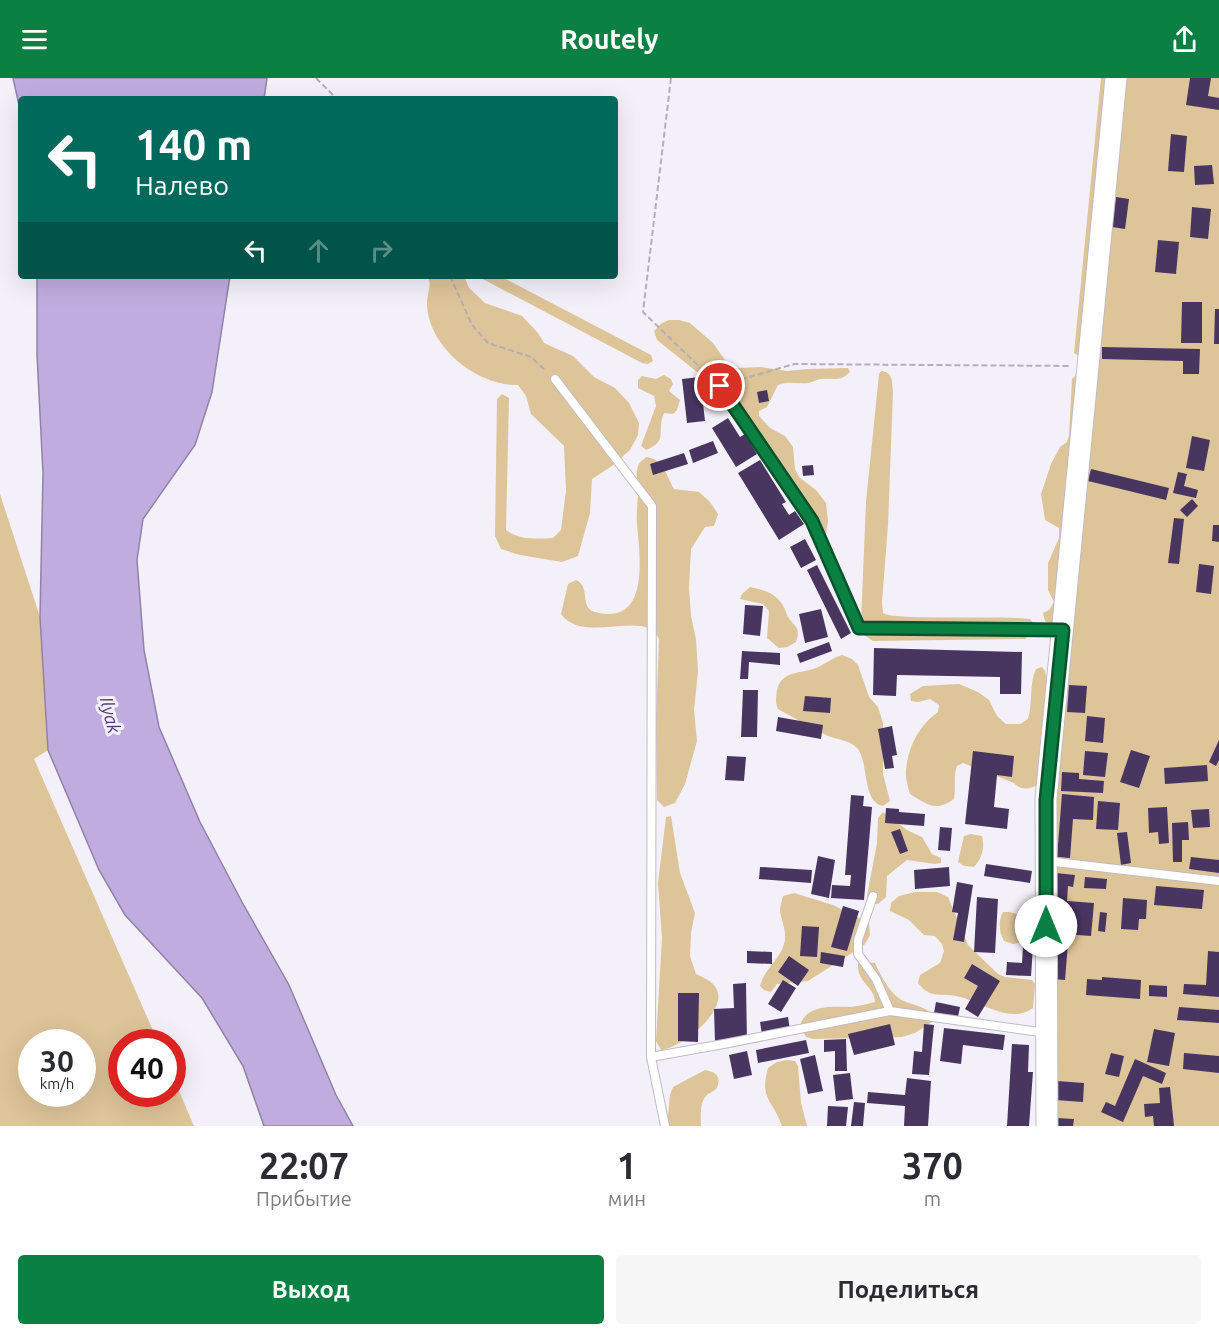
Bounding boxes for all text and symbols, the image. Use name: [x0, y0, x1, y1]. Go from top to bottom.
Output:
icon: menu: [18, 23, 51, 56]
icon: share: [1168, 23, 1201, 56]
text: Routely: [560, 24, 659, 54]
icon: left: [36, 120, 114, 198]
text: 140 m: [135, 121, 252, 168]
text: Налево: [135, 170, 229, 200]
icon: left: [239, 234, 272, 267]
icon: ahead: [302, 234, 335, 267]
icon: right: [365, 234, 398, 267]
pin: [694, 360, 745, 411]
icon: arrive: [703, 369, 736, 402]
water label: Ilyak: [97, 695, 125, 736]
position arrow: [1014, 894, 1078, 958]
speed limit sign: 40: [108, 1029, 186, 1107]
text: 30: [40, 1044, 74, 1078]
text: km/h: [40, 1075, 74, 1092]
text: 22:07: [259, 1145, 349, 1186]
text: 1: [617, 1145, 637, 1186]
text: 370: [902, 1145, 963, 1186]
text: Прибытие: [256, 1187, 352, 1210]
text: мин: [608, 1187, 646, 1210]
text: m: [924, 1187, 941, 1210]
button: Выход: [18, 1255, 604, 1324]
button: Поделиться: [616, 1255, 1201, 1324]

